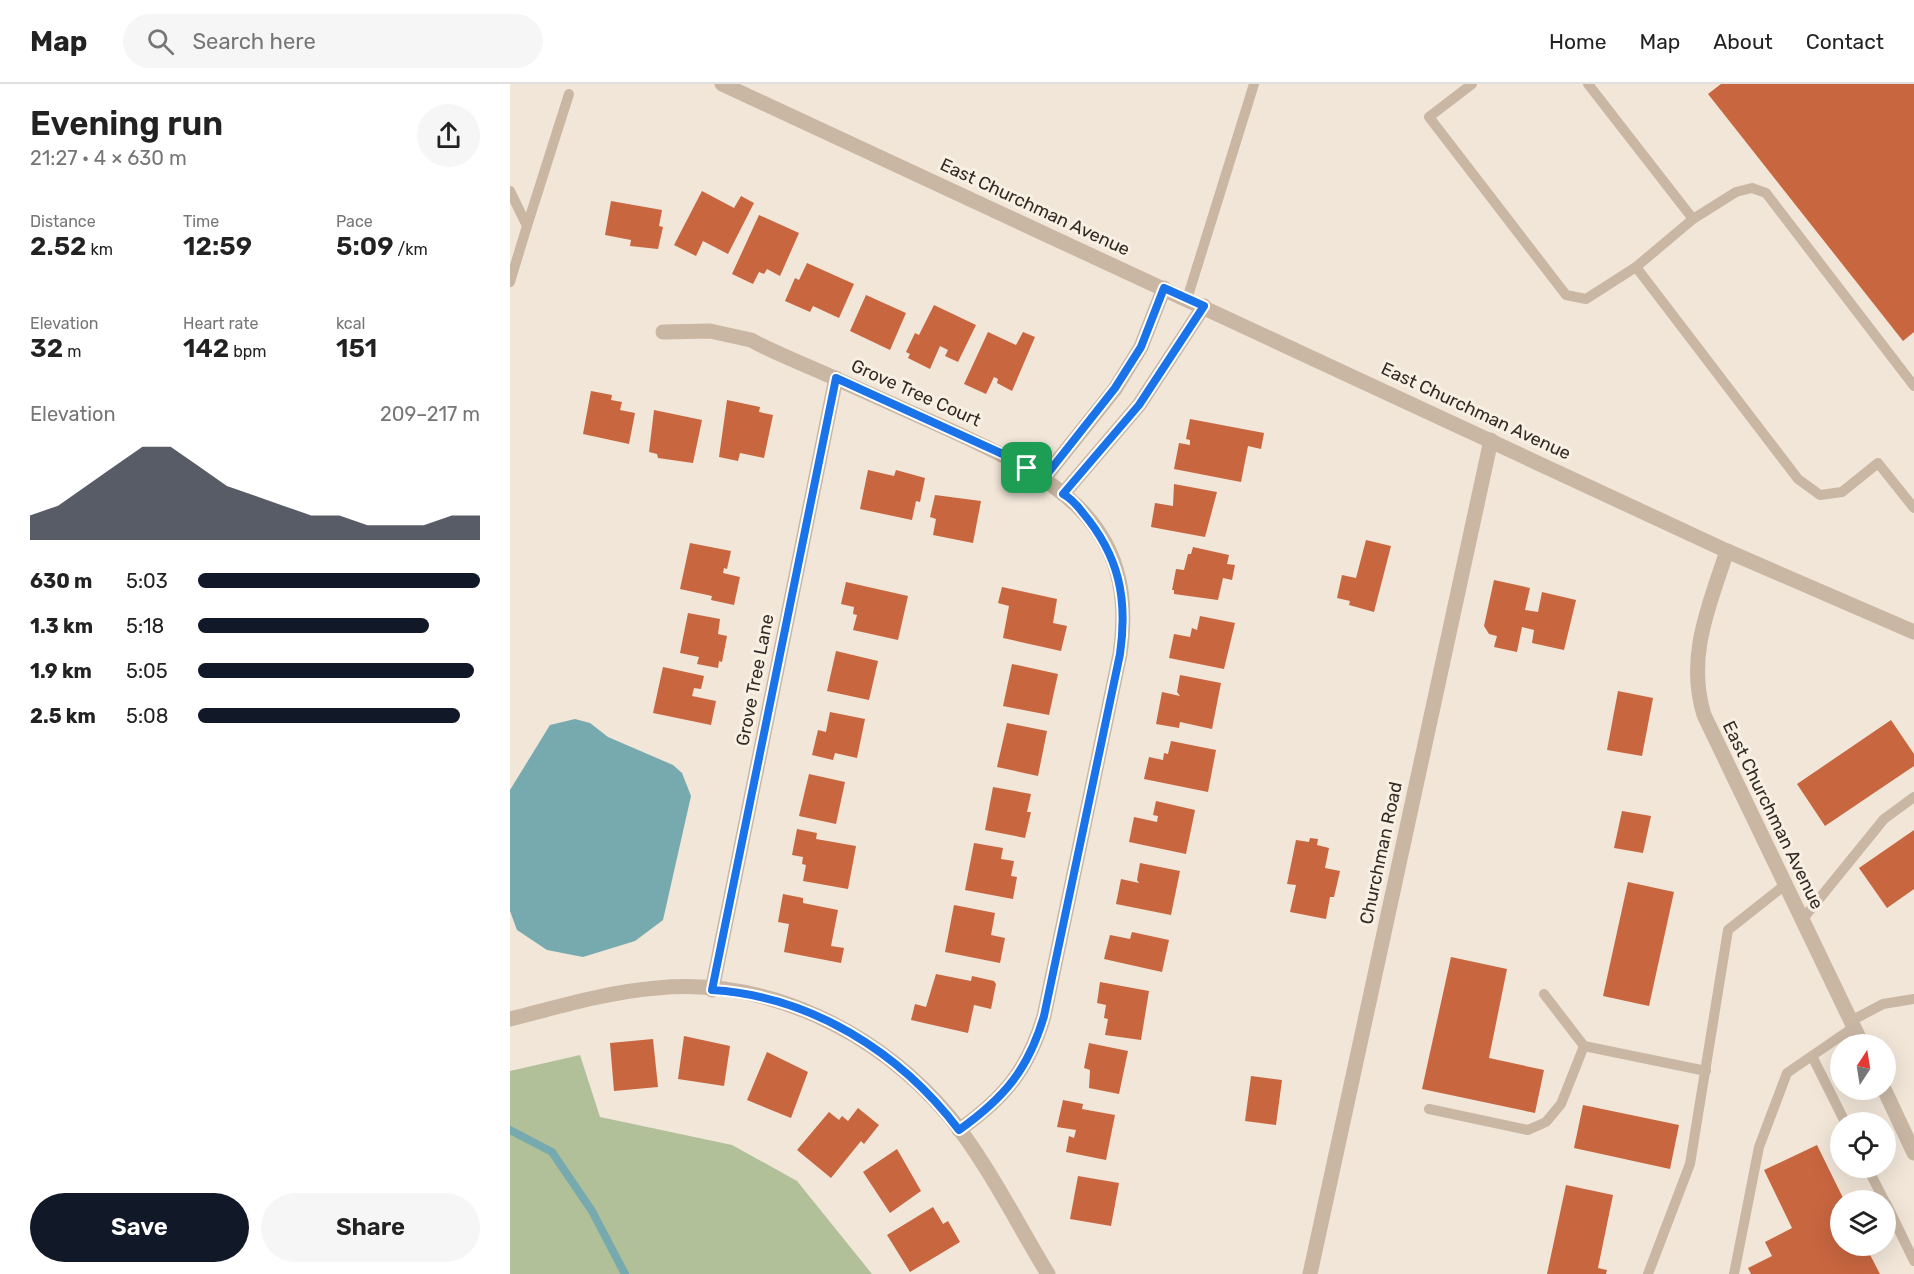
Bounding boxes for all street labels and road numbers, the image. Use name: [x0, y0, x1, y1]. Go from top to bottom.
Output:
street label: East Churchman Avenue: [937, 153, 1133, 261]
street label: Grove Tree Court: [848, 355, 984, 431]
street label: East Churchman Avenue: [1378, 357, 1574, 465]
street label: Grove Tree Lane: [731, 612, 779, 748]
street label: East Churchman Avenue: [1718, 717, 1828, 913]
street label: Churchman Road: [1355, 780, 1407, 926]

